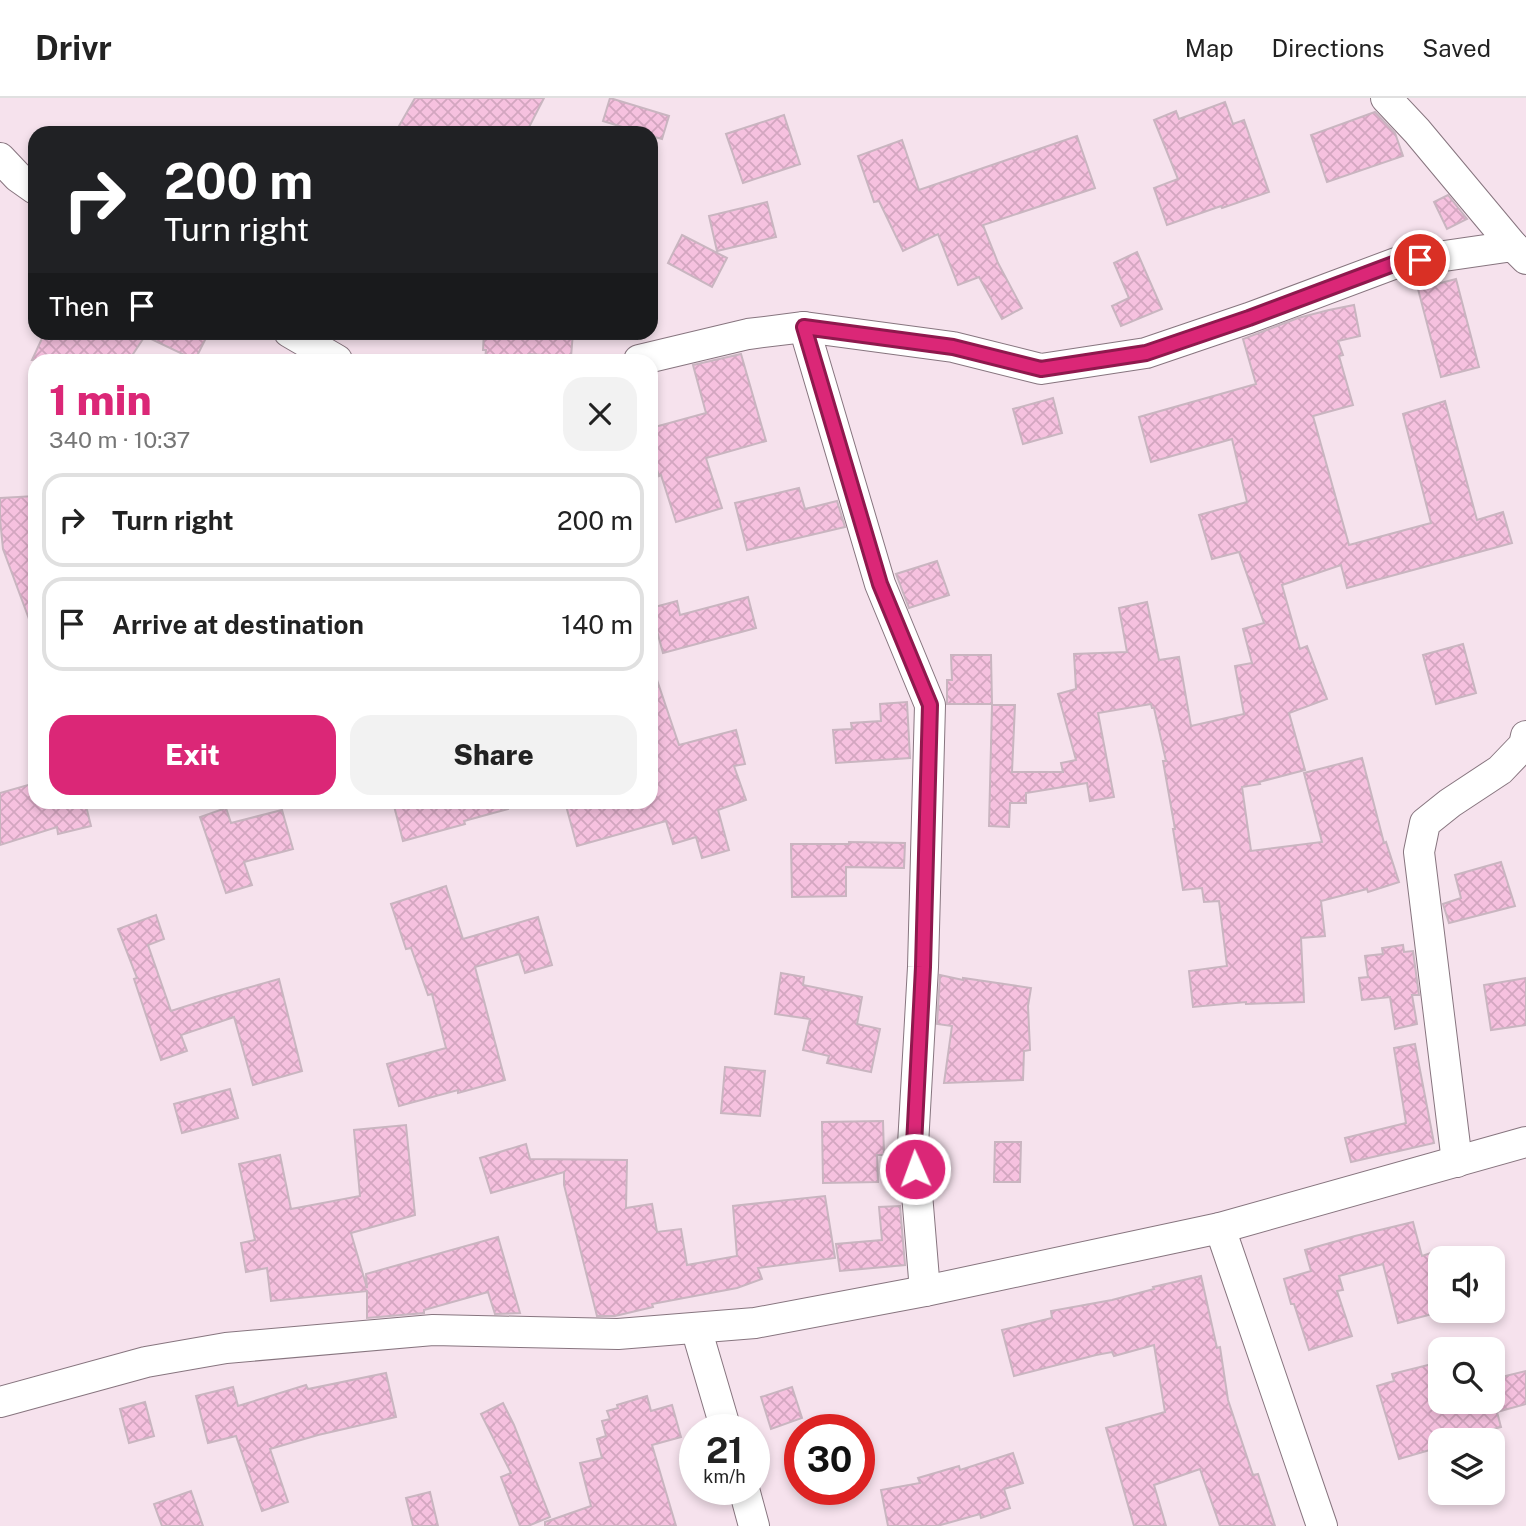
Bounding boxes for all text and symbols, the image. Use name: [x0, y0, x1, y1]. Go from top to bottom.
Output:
text: Drivr: [35, 29, 112, 67]
text: Map: [1185, 34, 1234, 62]
text: Directions: [1272, 34, 1384, 62]
text: Saved: [1422, 34, 1491, 62]
text: 200 m: [164, 152, 313, 210]
icon: right: [49, 154, 140, 245]
text: Turn right: [164, 211, 309, 248]
pin: [1390, 230, 1450, 290]
icon: arrive: [1401, 241, 1439, 279]
icon: arrive: [123, 287, 161, 325]
text: Then: [49, 291, 109, 322]
text: 1 min: [49, 375, 152, 424]
button: close: [563, 377, 637, 451]
text: 340 m · 10:37: [49, 426, 190, 453]
icon: right: [53, 501, 91, 539]
text: Turn right: [112, 505, 234, 536]
text: 200 m: [557, 505, 633, 536]
icon: arrive: [53, 605, 91, 643]
text: Arrive at destination: [112, 609, 364, 640]
text: 140 m: [561, 609, 633, 640]
button: Exit: [49, 715, 336, 795]
button: Share: [350, 715, 637, 795]
position arrow: [878, 1132, 952, 1206]
map controls: [1428, 1246, 1505, 1505]
button: sound: [1428, 1246, 1505, 1323]
button: search: [1428, 1337, 1505, 1414]
speed limit sign: 30: [784, 1414, 875, 1505]
button: layers: [1428, 1428, 1505, 1505]
text: 21: [706, 1430, 743, 1471]
text: km/h: [703, 1466, 746, 1487]

